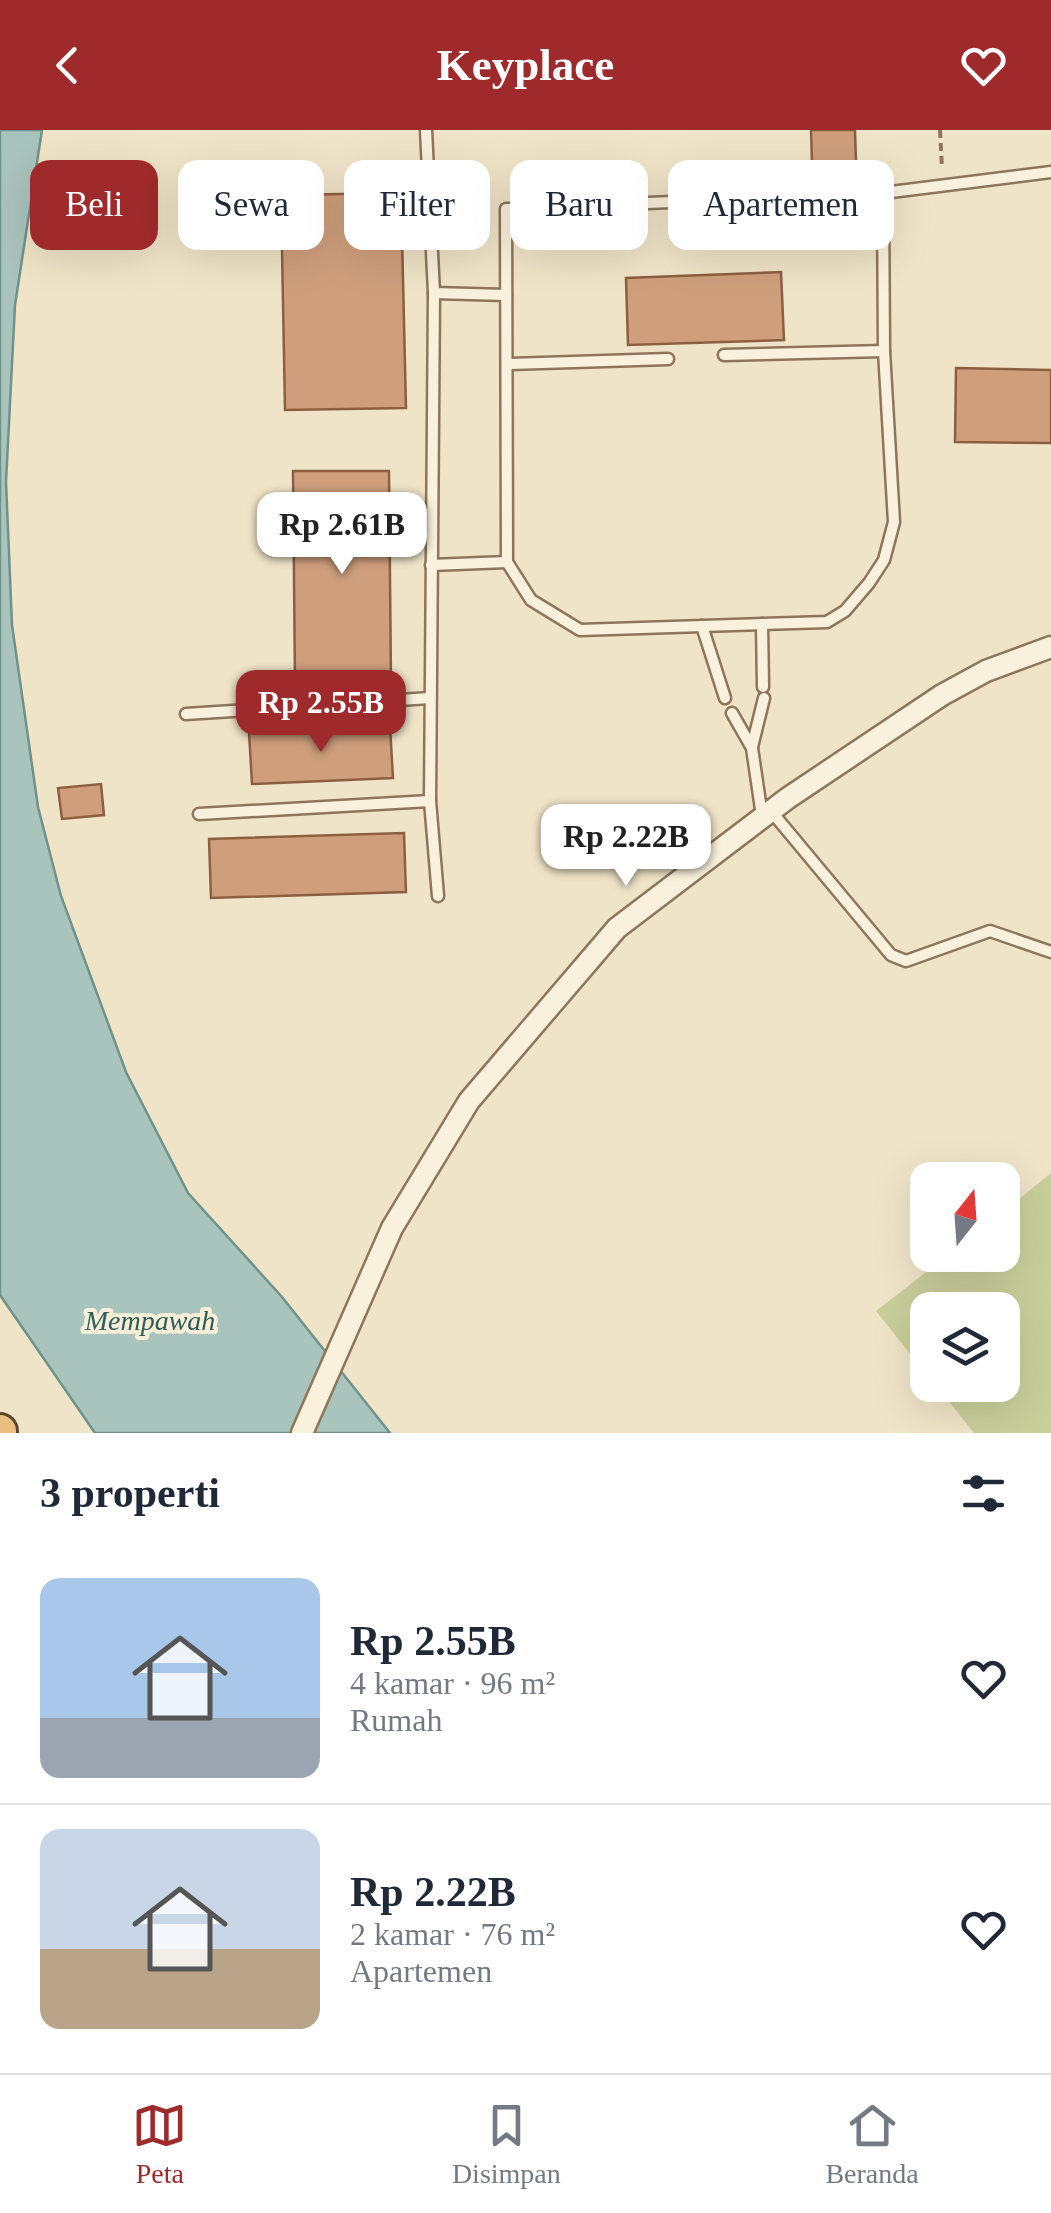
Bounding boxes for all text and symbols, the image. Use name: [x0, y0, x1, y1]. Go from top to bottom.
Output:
icon: back: [40, 38, 95, 93]
icon: heart: [956, 38, 1011, 93]
text: Keyplace: [437, 40, 614, 90]
chip: Beli: [30, 160, 158, 250]
chip: Sewa: [178, 160, 324, 250]
chip: Filter: [344, 160, 490, 250]
chip: Baru: [510, 160, 648, 250]
chip: Apartemen: [668, 160, 894, 250]
pin: Rp 2.61B: [239, 492, 445, 577]
text: Rp 2.61B: [279, 506, 405, 542]
pin: Rp 2.55B: [218, 670, 424, 755]
text: Rp 2.55B: [258, 684, 384, 720]
pin: Rp 2.22B: [523, 804, 729, 889]
text: Rp 2.22B: [563, 818, 689, 854]
north arrow: [910, 1162, 1020, 1272]
map controls: [910, 1162, 1020, 1402]
button: layers: [910, 1292, 1020, 1402]
water label: Mempawah: [84, 1305, 215, 1336]
icon: filters: [956, 1466, 1011, 1521]
text: 3 properti: [40, 1470, 220, 1516]
icon: home: [120, 1618, 240, 1738]
text: Rp 2.55B: [350, 1618, 516, 1664]
icon: heart: [956, 1651, 1011, 1706]
text: 4 kamar · 96 m²: [350, 1665, 555, 1701]
text: Rumah: [350, 1702, 442, 1738]
icon: home: [120, 1869, 240, 1989]
text: Rp 2.22B: [350, 1869, 516, 1915]
icon: heart: [956, 1902, 1011, 1957]
text: 2 kamar · 76 m²: [350, 1916, 555, 1952]
text: Apartemen: [350, 1953, 492, 1989]
tab: Peta: [132, 2098, 187, 2190]
tab: Disimpan: [452, 2098, 561, 2190]
tab: Beranda: [825, 2098, 919, 2190]

